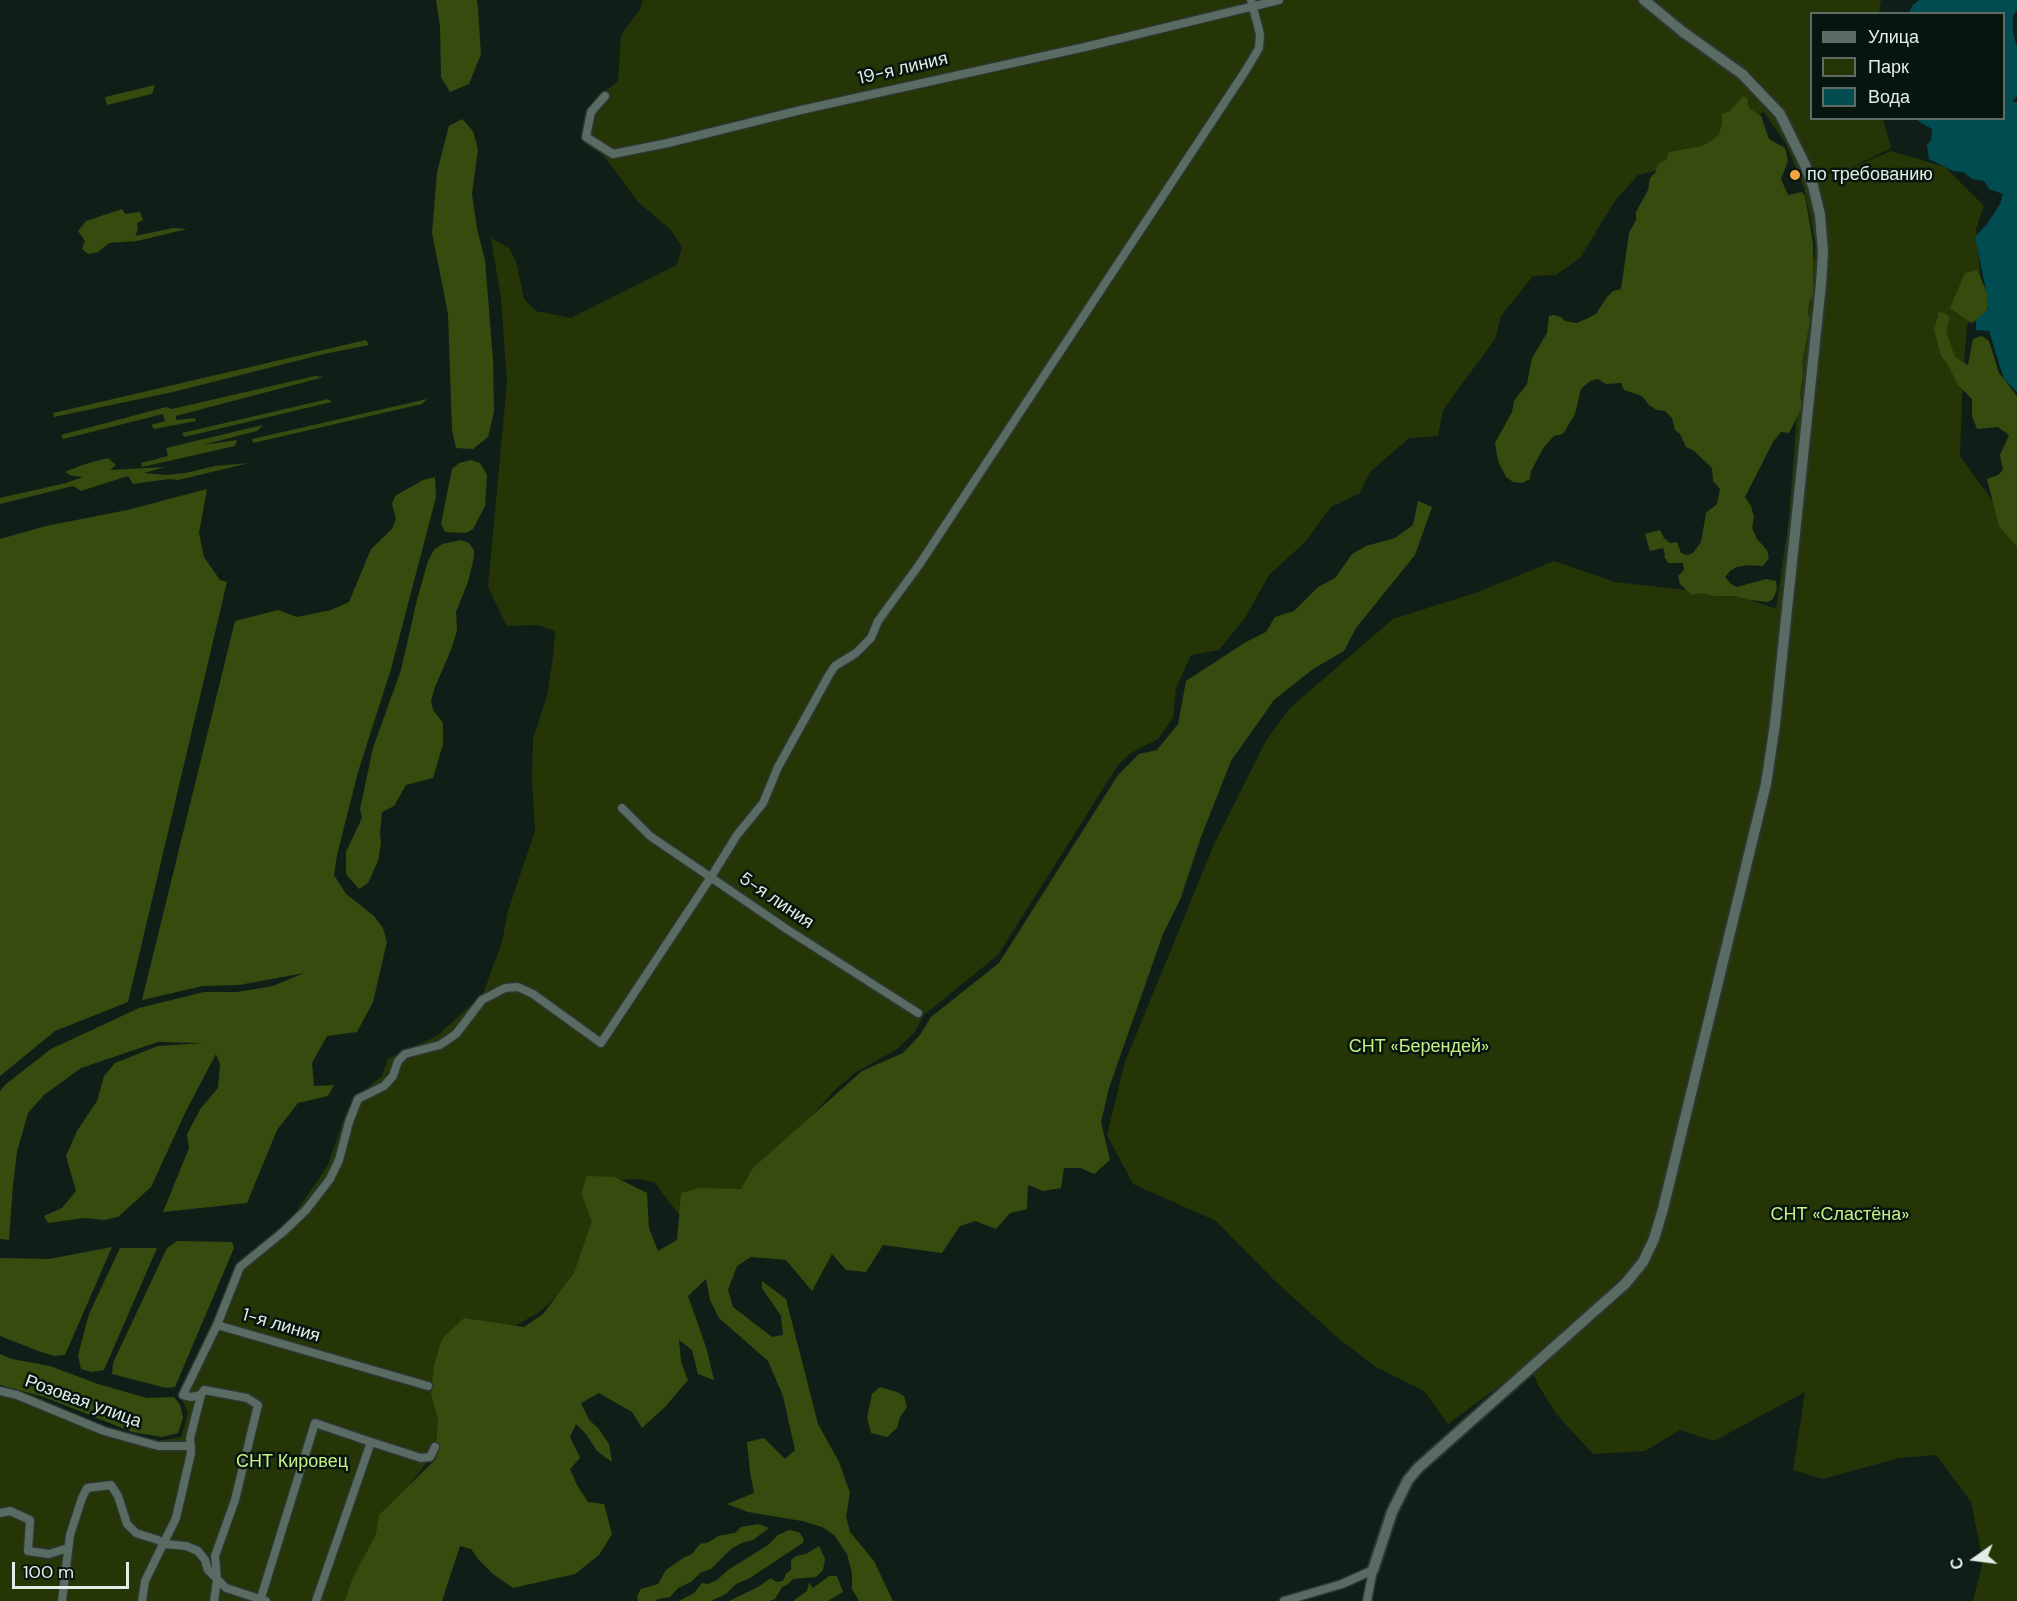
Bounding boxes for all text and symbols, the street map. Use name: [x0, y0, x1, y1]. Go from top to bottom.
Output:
legend: [1810, 12, 2005, 120]
text: Улица: [1868, 25, 1919, 49]
street label: 19-я линия: [856, 48, 950, 90]
text: Парк: [1868, 55, 1909, 79]
text: Вода: [1868, 85, 1910, 109]
place label: по требованию: [1807, 164, 1933, 186]
marker: по требованию: [1788, 168, 1802, 182]
street label: 5-я линия: [734, 868, 818, 934]
park label: СНТ «Берендей»: [1349, 1036, 1489, 1058]
park label: СНТ «Сластёна»: [1771, 1204, 1909, 1226]
street label: 1-я линия: [239, 1305, 323, 1347]
street label: Розовая улица: [22, 1371, 144, 1433]
park label: СНТ Кировец: [236, 1451, 348, 1473]
north arrow: [1945, 1529, 2005, 1589]
scale bar: [15, 1550, 132, 1588]
text: С: [1945, 1555, 1969, 1572]
text: 100 m: [23, 1560, 74, 1584]

